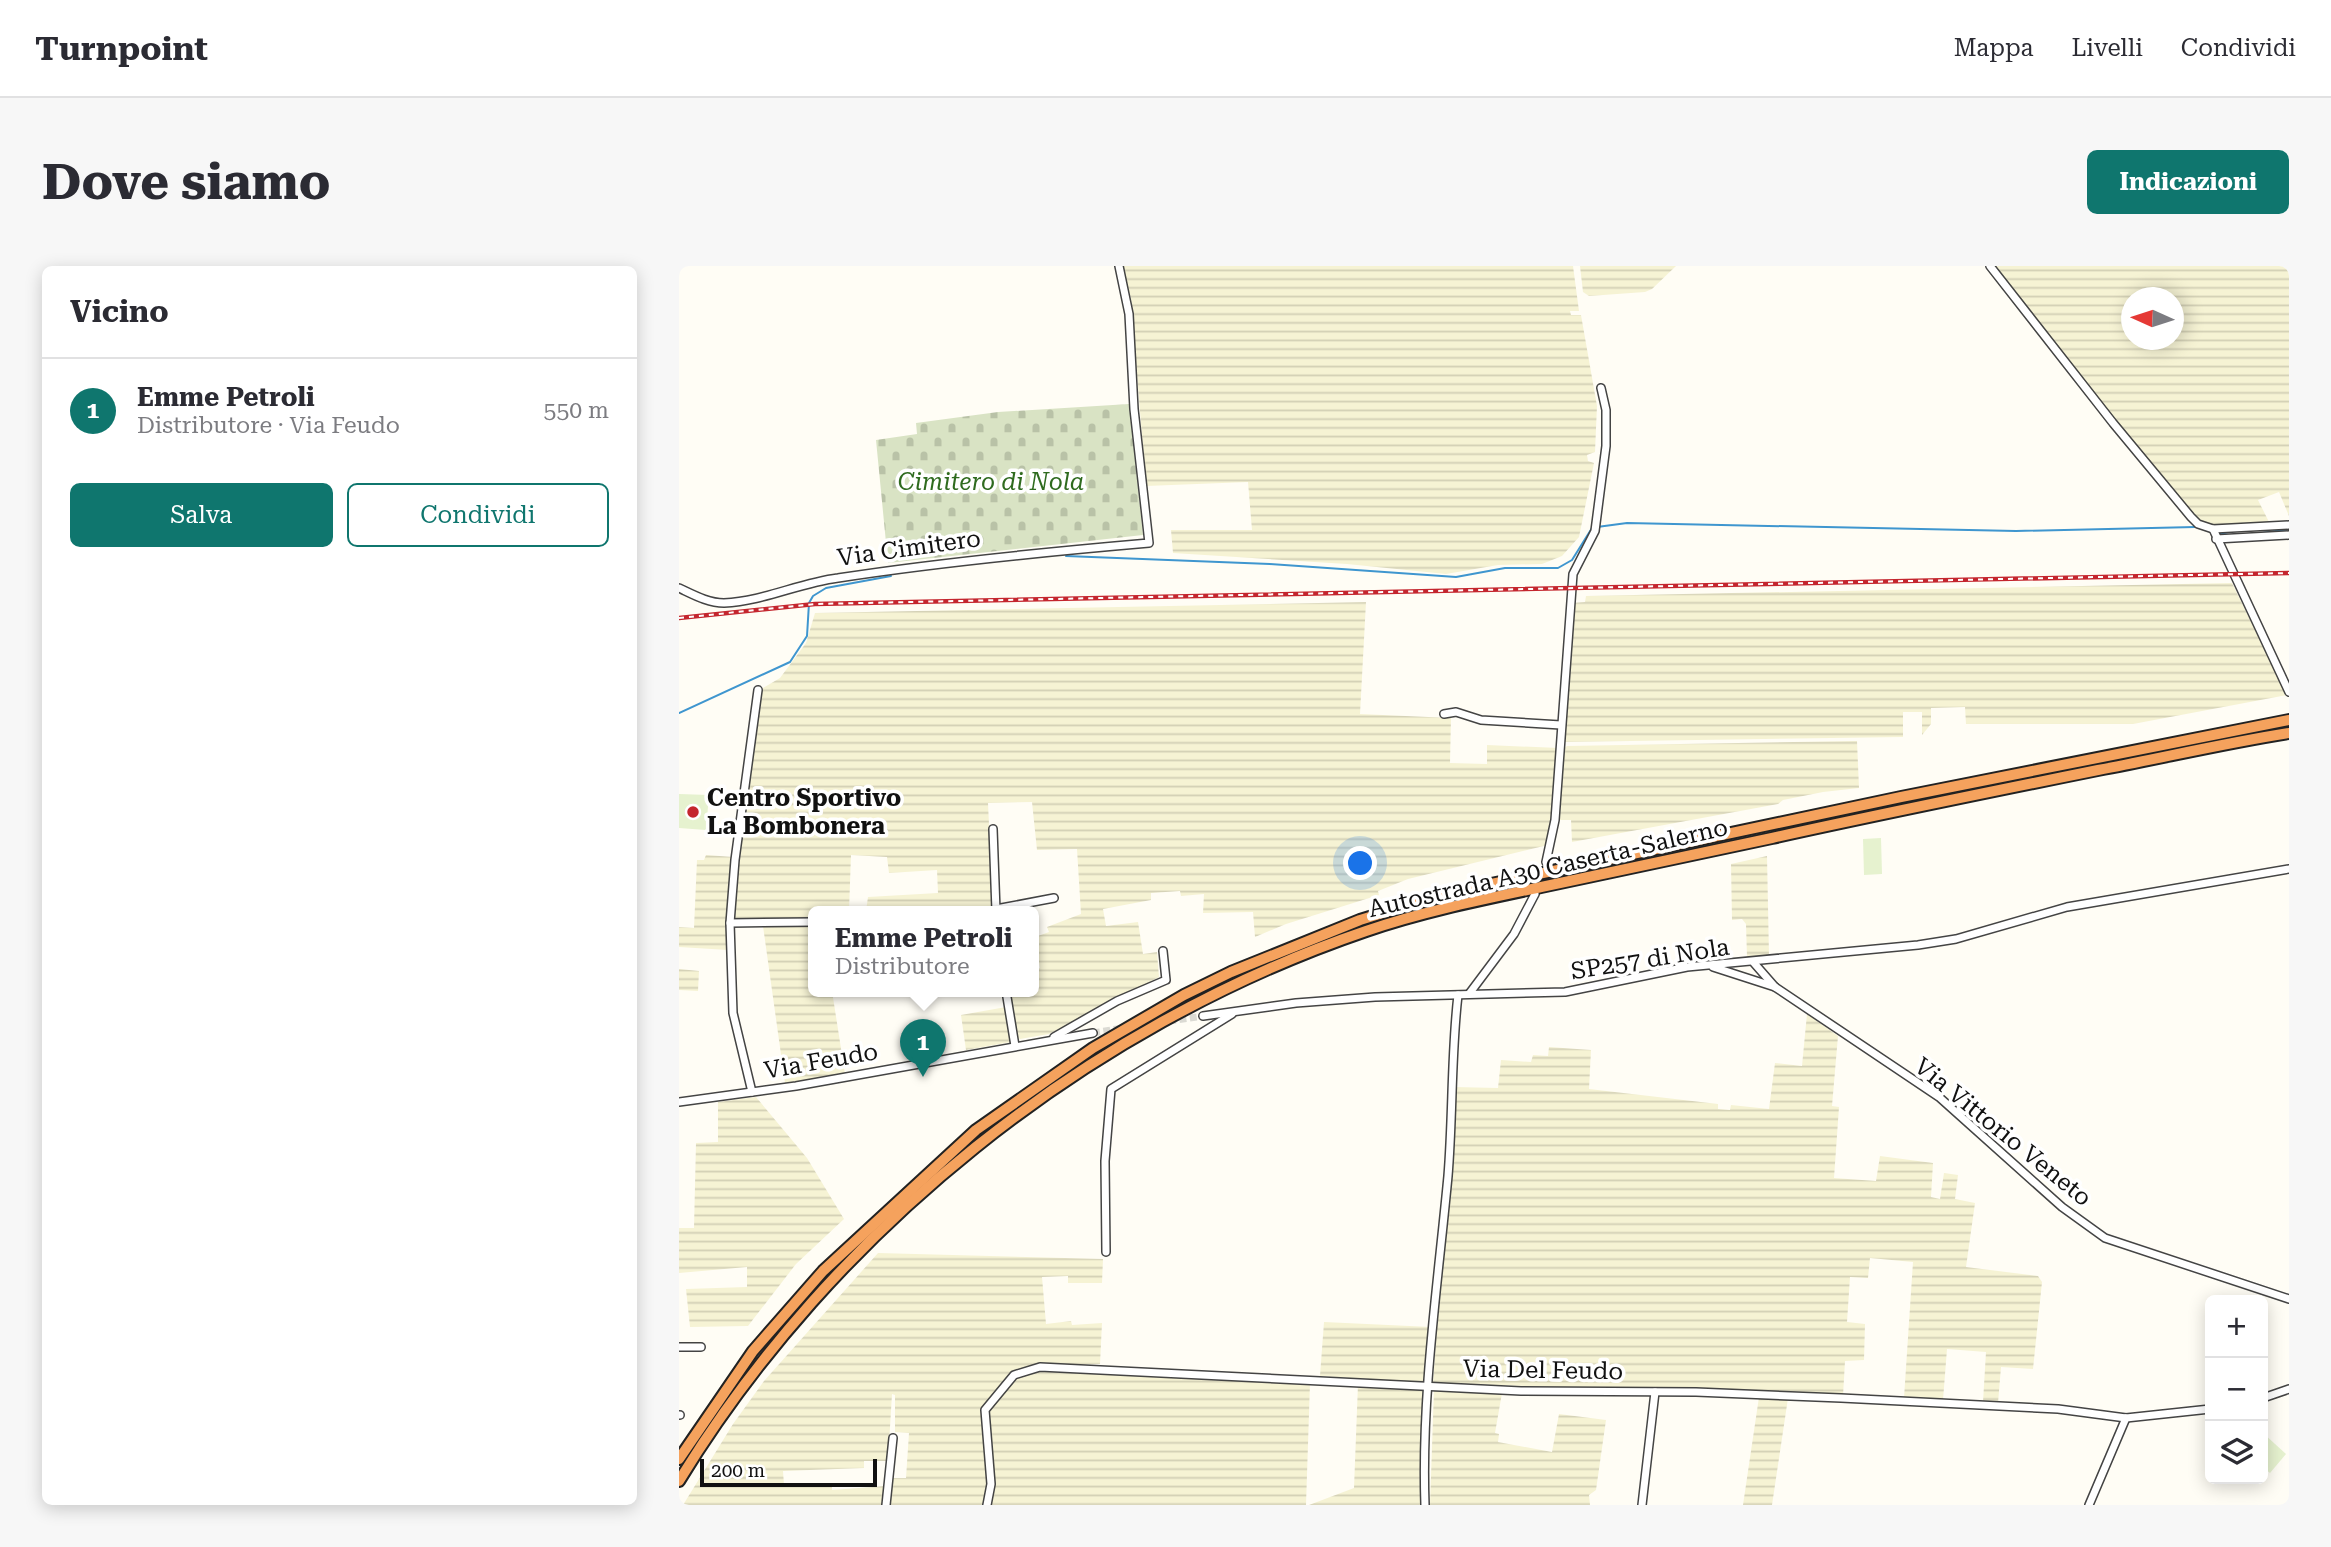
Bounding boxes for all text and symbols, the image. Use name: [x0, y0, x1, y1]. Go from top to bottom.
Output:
text: Turnpoint: [35, 29, 208, 68]
text: Mappa: [1954, 34, 2033, 62]
text: Livelli: [2071, 34, 2143, 62]
text: Condividi: [2181, 34, 2296, 62]
button: Indicazioni: [2087, 150, 2289, 214]
text: Dove siamo: [42, 154, 331, 211]
north arrow: [2121, 287, 2184, 350]
text: Vicino: [70, 294, 169, 329]
text: Emme Petroli: [137, 382, 315, 412]
text: 1: [87, 397, 99, 424]
text: 550 m: [544, 397, 609, 424]
text: Distributore · Via Feudo: [137, 412, 400, 439]
park label: Cimitero di Nola: [898, 468, 1084, 496]
button: Salva: [70, 483, 333, 547]
button: Condividi: [347, 483, 609, 547]
street label: Via Cimitero: [836, 524, 982, 572]
place label: Centro Sportivo La Bombonera: [707, 784, 901, 840]
marker: Centro Sportivo La Bombonera: [685, 804, 701, 820]
street label: Autostrada A30 Caserta-Salerno: [1366, 813, 1730, 923]
your location: [1343, 846, 1377, 880]
popup: [808, 906, 1039, 997]
text: Emme Petroli: [835, 923, 1012, 953]
street label: SP257 di Nola: [1569, 933, 1731, 985]
text: Distributore: [835, 953, 970, 980]
pin: 1: [900, 1019, 946, 1077]
street label: Via Feudo: [762, 1037, 880, 1085]
street label: Via Vittorio Veneto: [1909, 1052, 2097, 1212]
map controls: [2205, 1295, 2268, 1484]
button: +: [2205, 1295, 2268, 1358]
street label: Via Del Feudo: [1463, 1355, 1623, 1385]
button: −: [2205, 1358, 2268, 1421]
button: layers: [2205, 1421, 2268, 1484]
scale bar: [700, 1456, 877, 1488]
text: 200 m: [711, 1459, 765, 1482]

